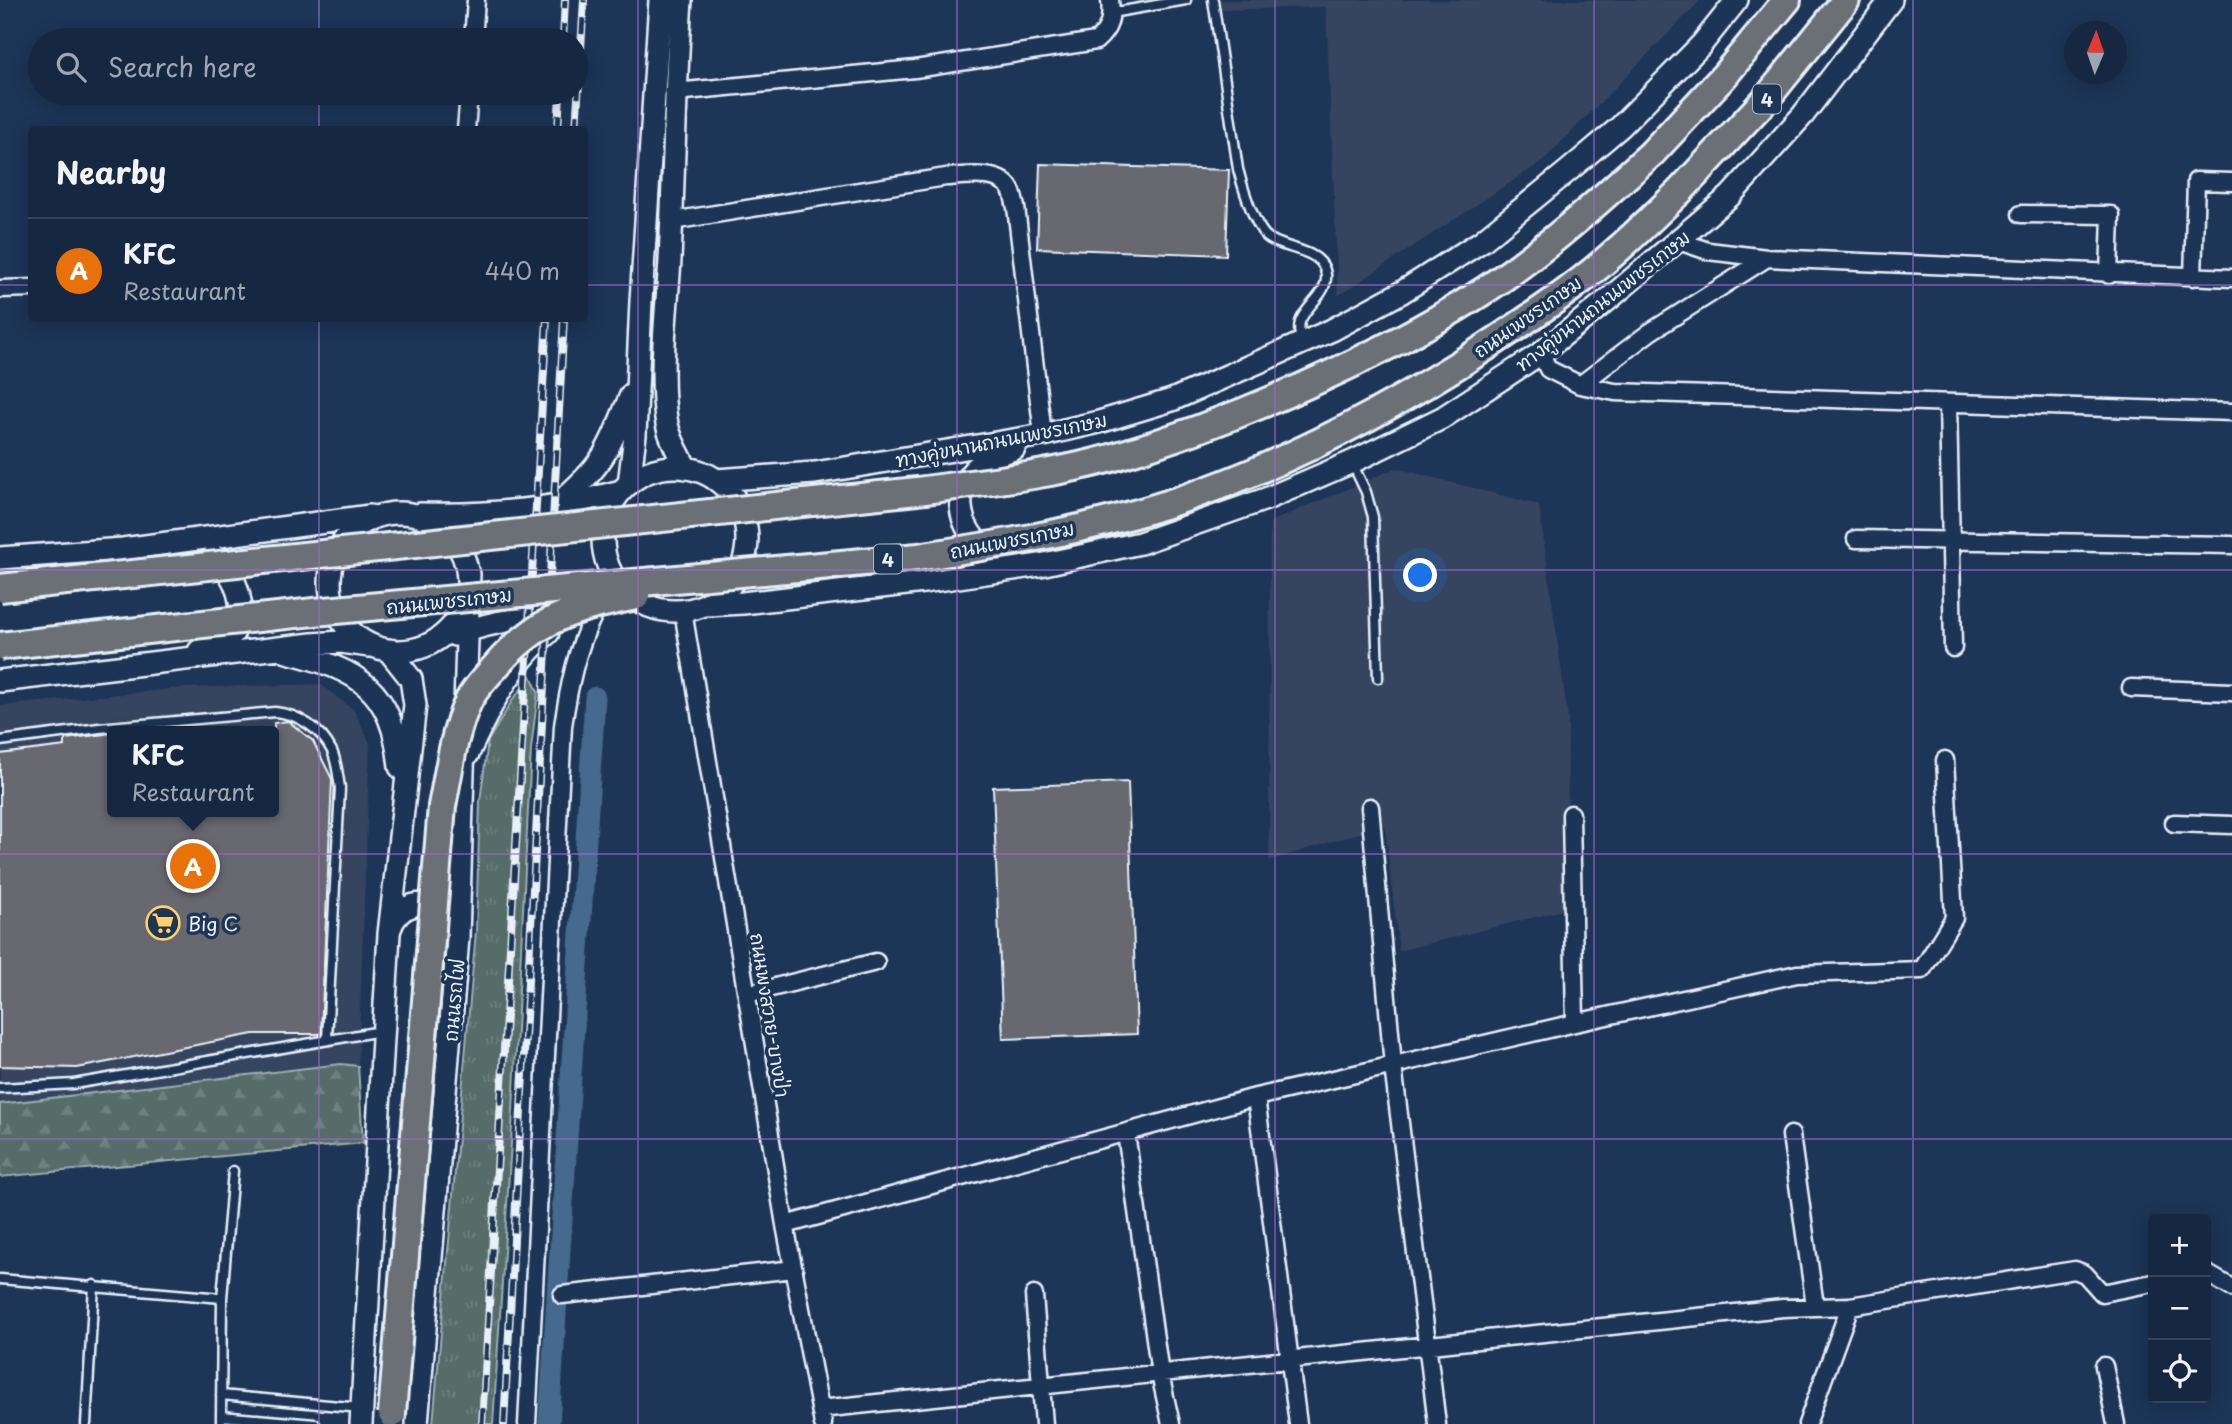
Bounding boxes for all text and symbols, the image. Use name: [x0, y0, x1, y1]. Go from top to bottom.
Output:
north arrow: [2064, 21, 2127, 84]
search box: [28, 28, 588, 105]
text: Search here: [108, 47, 257, 86]
icon: search: [52, 48, 90, 86]
road number: 4: [1753, 84, 1781, 114]
text: Nearby: [56, 149, 166, 194]
street label: ทางคู่ขนานถนนเพชรเกษม: [1510, 225, 1694, 375]
text: KFC: [123, 234, 176, 273]
text: A: [70, 253, 88, 288]
text: 440 m: [485, 253, 560, 288]
street label: ถนนเพชรเกษม: [1469, 270, 1585, 362]
text: Restaurant: [123, 273, 246, 308]
street label: ทางคู่ขนานถนนเพชรเกษม: [893, 405, 1110, 475]
street label: ถนนเพชรเกษม: [947, 513, 1077, 565]
road number: 4: [874, 544, 902, 574]
your location: [1403, 558, 1437, 592]
street label: ถนนเพชรเกษม: [385, 579, 513, 621]
popup: [107, 726, 279, 817]
text: KFC: [132, 735, 185, 774]
text: Restaurant: [132, 774, 254, 809]
pin: A: [170, 840, 216, 892]
supermarket icon: Big C: [144, 904, 182, 942]
place label: Big C: [188, 909, 238, 937]
street label: ถนนพงสวาย-บางป่า: [744, 931, 798, 1099]
street label: ถนนรถไฟ: [435, 957, 471, 1043]
map controls: [2148, 1214, 2211, 1403]
button: +: [2148, 1214, 2211, 1277]
button: −: [2148, 1277, 2211, 1340]
button: locate: [2148, 1340, 2211, 1403]

